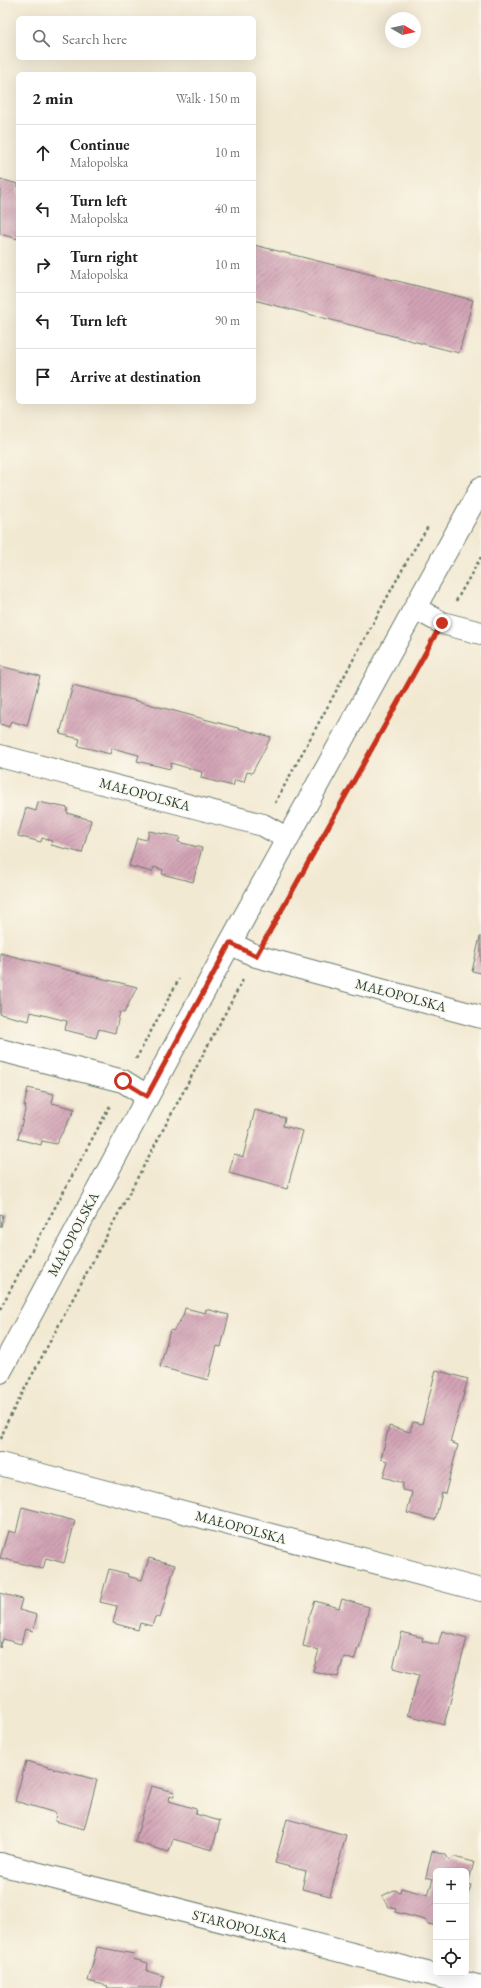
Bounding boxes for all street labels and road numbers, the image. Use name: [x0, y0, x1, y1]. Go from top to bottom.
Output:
street label: MAŁOPOLSKA: [98, 773, 193, 815]
street label: MAŁOPOLSKA: [354, 974, 449, 1016]
street label: MAŁOPOLSKA: [43, 1188, 103, 1279]
street label: MAŁOPOLSKA: [194, 1506, 289, 1548]
street label: STAROPOLSKA: [191, 1905, 290, 1947]

